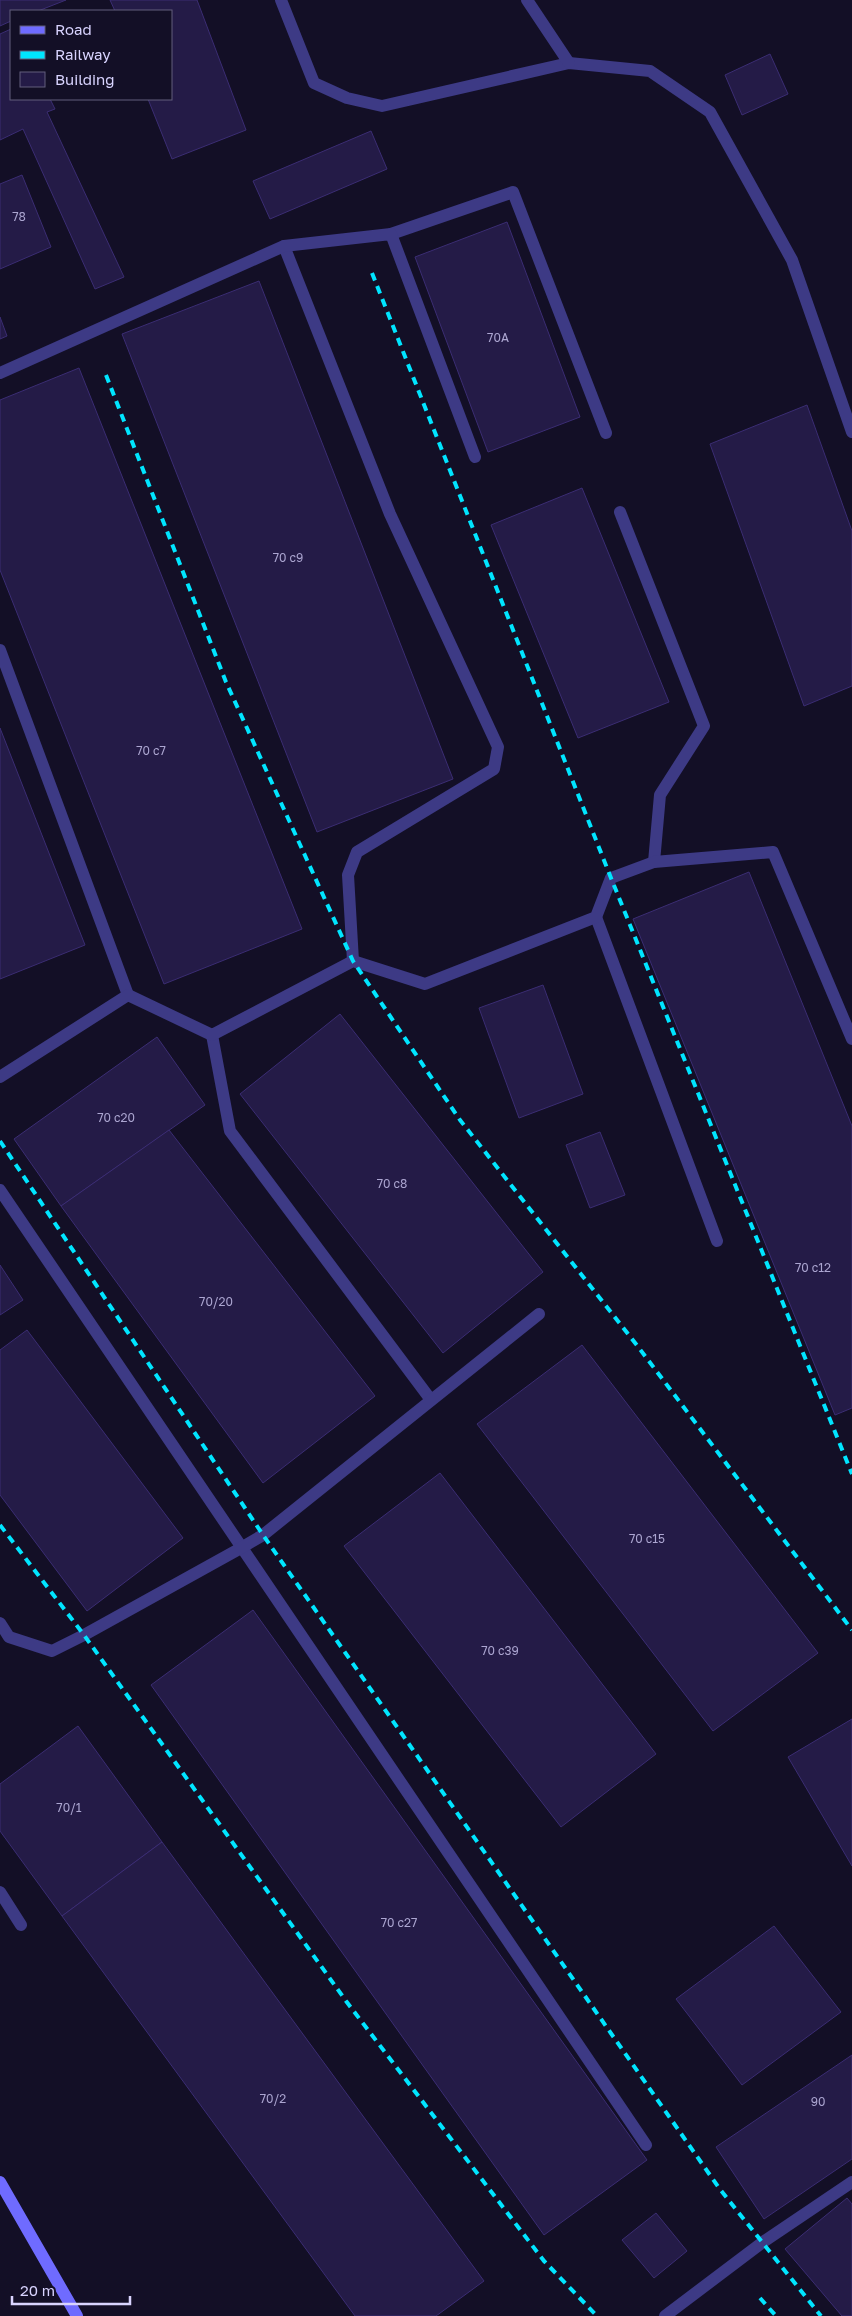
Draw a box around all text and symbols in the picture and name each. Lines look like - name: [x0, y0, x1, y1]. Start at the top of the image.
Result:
- legend: [10, 10, 172, 100]
- text: Road: [55, 20, 92, 38]
- text: Railway: [55, 45, 111, 63]
- text: Building: [55, 70, 115, 88]
- house number: 78: [12, 209, 26, 224]
- house number: 70А: [487, 330, 509, 345]
- house number: 70 с9: [273, 550, 303, 565]
- house number: 70 с7: [136, 743, 166, 758]
- house number: 70 с20: [97, 1110, 135, 1125]
- house number: 70 с8: [377, 1176, 407, 1191]
- house number: 70 с12: [795, 1260, 831, 1275]
- house number: 70/20: [199, 1294, 233, 1309]
- house number: 70 с15: [629, 1531, 665, 1546]
- house number: 70 с39: [481, 1643, 519, 1658]
- house number: 70/1: [56, 1800, 82, 1815]
- house number: 70 с27: [381, 1915, 417, 1930]
- house number: 70/2: [260, 2091, 286, 2106]
- house number: 90: [811, 2094, 825, 2109]
- scale bar: [12, 2274, 130, 2306]
- text: 20 m: [20, 2281, 55, 2299]

